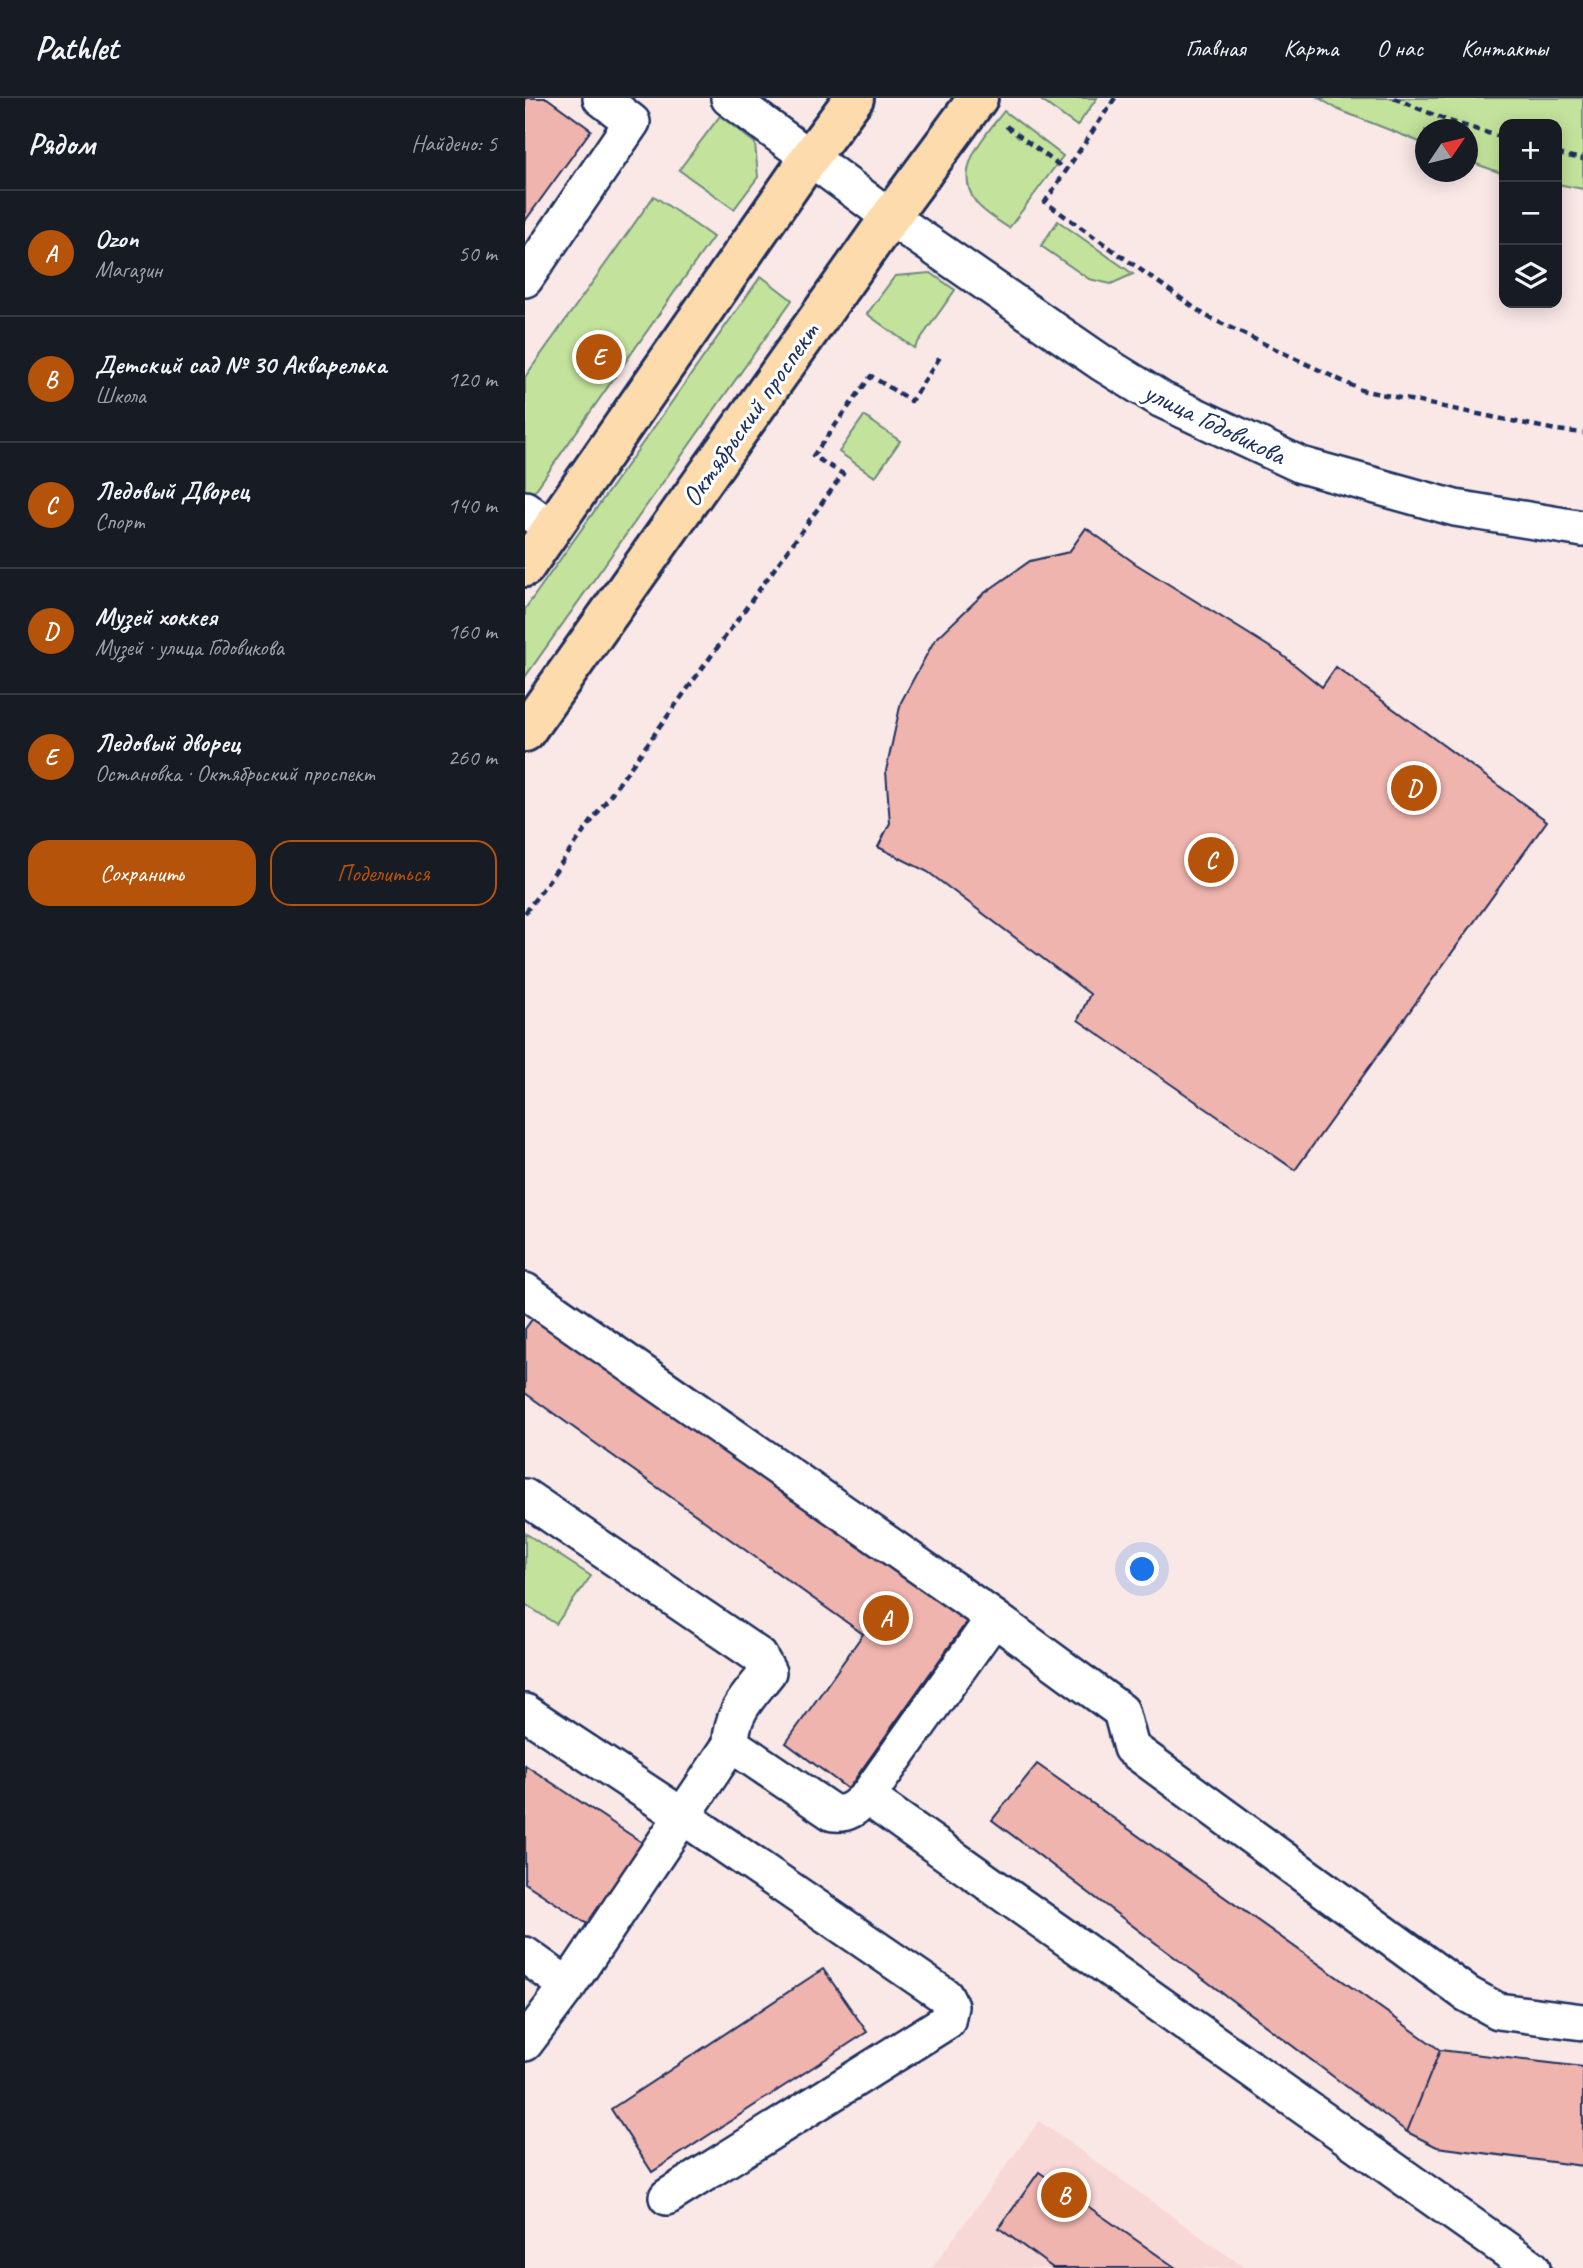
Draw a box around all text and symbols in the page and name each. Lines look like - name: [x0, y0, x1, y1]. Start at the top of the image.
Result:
- text: Pathlet: [35, 27, 118, 69]
- text: Главная: [1185, 33, 1246, 63]
- text: Карта: [1284, 33, 1338, 63]
- text: О нас: [1376, 33, 1423, 63]
- text: Контакты: [1461, 33, 1548, 63]
- north arrow: [1415, 119, 1478, 182]
- map controls: [1499, 119, 1562, 308]
- button: +: [1499, 119, 1562, 182]
- text: Рядом: [28, 125, 95, 163]
- text: Найдено: 5: [411, 129, 497, 158]
- button: −: [1499, 182, 1562, 245]
- text: Ozon: [95, 222, 138, 255]
- text: A: [45, 239, 57, 268]
- text: 50 m: [458, 239, 497, 268]
- button: layers: [1499, 245, 1562, 308]
- text: Магазин: [95, 255, 162, 284]
- street label: Октябрьский проспект: [673, 314, 827, 513]
- pin: E: [576, 331, 622, 383]
- text: Детский сад № 30 Акварелька: [95, 348, 386, 381]
- text: B: [45, 365, 57, 394]
- text: 120 m: [448, 365, 497, 394]
- street label: улица Годовикова: [1137, 373, 1293, 473]
- text: Школа: [95, 381, 146, 410]
- text: Ледовый Дворец: [95, 474, 250, 507]
- text: C: [46, 491, 56, 520]
- text: 140 m: [448, 491, 497, 520]
- text: Спорт: [95, 507, 145, 536]
- text: Музей хоккея: [95, 600, 217, 633]
- text: D: [44, 617, 58, 646]
- text: 160 m: [448, 617, 497, 646]
- text: Музей · улица Годовикова: [95, 633, 284, 662]
- text: Ледовый дворец: [95, 726, 241, 759]
- text: E: [45, 743, 57, 772]
- text: 260 m: [448, 743, 497, 772]
- text: Остановка · Октябрьский проспект: [95, 759, 375, 788]
- pin: D: [1391, 762, 1437, 814]
- pin: C: [1188, 834, 1234, 886]
- button: Сохранить: [28, 840, 256, 906]
- button: Поделиться: [270, 840, 497, 906]
- your location: [1125, 1552, 1159, 1586]
- pin: A: [863, 1592, 909, 1644]
- pin: B: [1041, 2169, 1087, 2221]

